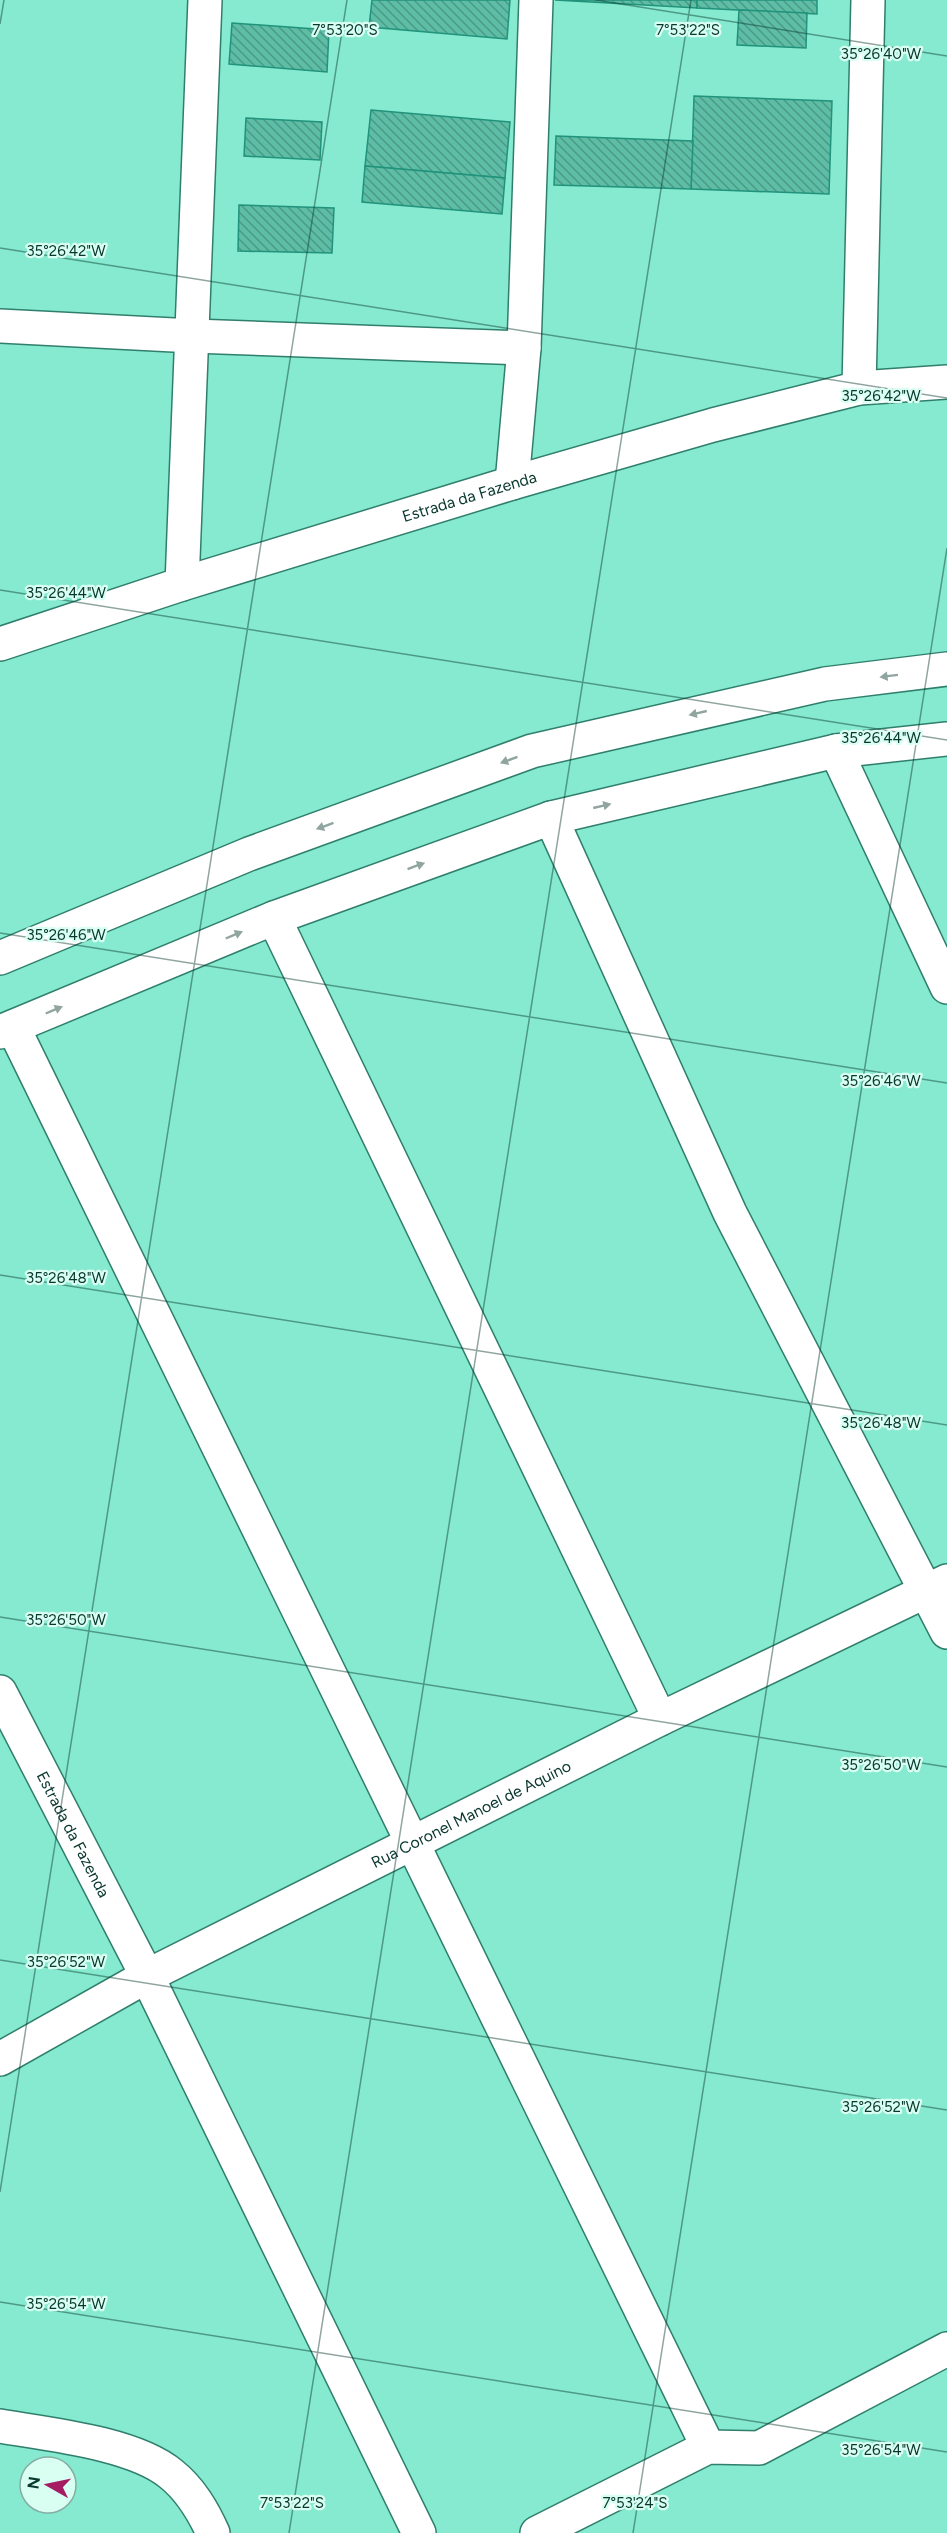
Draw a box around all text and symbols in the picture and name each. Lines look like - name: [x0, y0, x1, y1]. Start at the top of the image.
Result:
- text: 7°53'20"S: [312, 21, 378, 39]
- text: 7°53'22"S: [656, 21, 720, 39]
- text: 35°26'40"W: [841, 45, 922, 63]
- text: 35°26'42"W: [26, 242, 106, 260]
- text: 35°26'42"W: [841, 387, 921, 405]
- street label: Estrada da Fazenda: [400, 467, 539, 526]
- text: 35°26'44"W: [26, 584, 107, 602]
- one-way arrow: [879, 671, 898, 680]
- one-way arrow: [688, 709, 707, 718]
- text: 35°26'44"W: [841, 729, 922, 747]
- one-way arrow: [499, 755, 517, 765]
- one-way arrow: [592, 801, 611, 810]
- one-way arrow: [316, 822, 334, 831]
- one-way arrow: [408, 861, 426, 871]
- text: 35°26'46"W: [26, 926, 106, 944]
- one-way arrow: [225, 930, 243, 939]
- one-way arrow: [45, 1005, 63, 1014]
- text: 35°26'46"W: [841, 1072, 921, 1090]
- text: 35°26'48"W: [26, 1269, 107, 1287]
- text: 35°26'48"W: [841, 1414, 922, 1432]
- text: 35°26'50"W: [26, 1611, 106, 1629]
- street label: Rua Coronel Manoel de Aquino: [368, 1756, 574, 1872]
- text: 35°26'50"W: [841, 1756, 921, 1774]
- street label: Estrada da Fazenda: [33, 1768, 114, 1901]
- text: 35°26'52"W: [27, 1953, 106, 1971]
- text: 35°26'52"W: [842, 2098, 921, 2116]
- text: 35°26'54"W: [26, 2295, 106, 2313]
- text: 35°26'54"W: [841, 2441, 921, 2459]
- north arrow: [18, 2455, 78, 2515]
- text: N: [23, 2475, 44, 2490]
- text: 7°53'22"S: [260, 2494, 324, 2512]
- text: 7°53'24"S: [602, 2494, 668, 2512]

